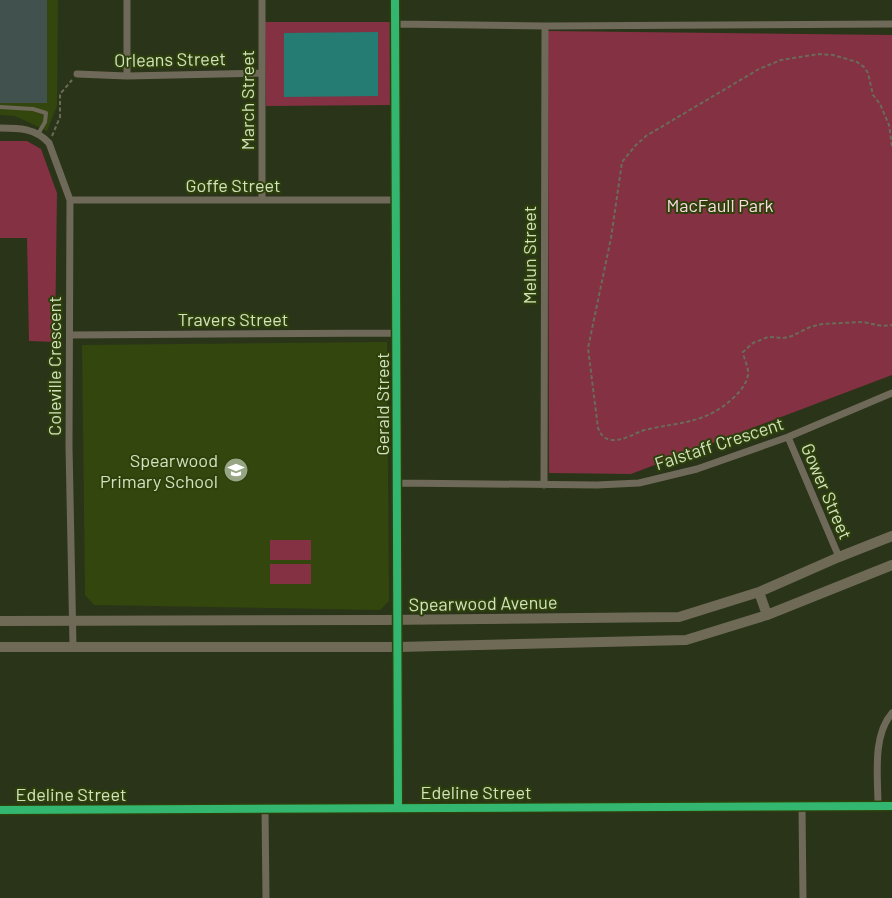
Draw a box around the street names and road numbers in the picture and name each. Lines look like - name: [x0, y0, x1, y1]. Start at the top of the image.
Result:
- street label: Orleans Street: [114, 47, 226, 71]
- street label: March Street: [236, 50, 258, 150]
- street label: Goffe Street: [185, 174, 281, 196]
- street label: Melun Street: [518, 206, 540, 304]
- street label: Coleville Crescent: [43, 296, 65, 436]
- street label: Travers Street: [178, 308, 288, 330]
- street label: Gerald Street: [371, 352, 393, 456]
- street label: Falstaff Crescent: [652, 412, 786, 474]
- street label: Gower Street: [797, 440, 857, 542]
- street label: Spearwood Avenue: [408, 591, 558, 615]
- street label: Edeline Street: [421, 781, 531, 803]
- street label: Edeline Street: [16, 783, 126, 805]

